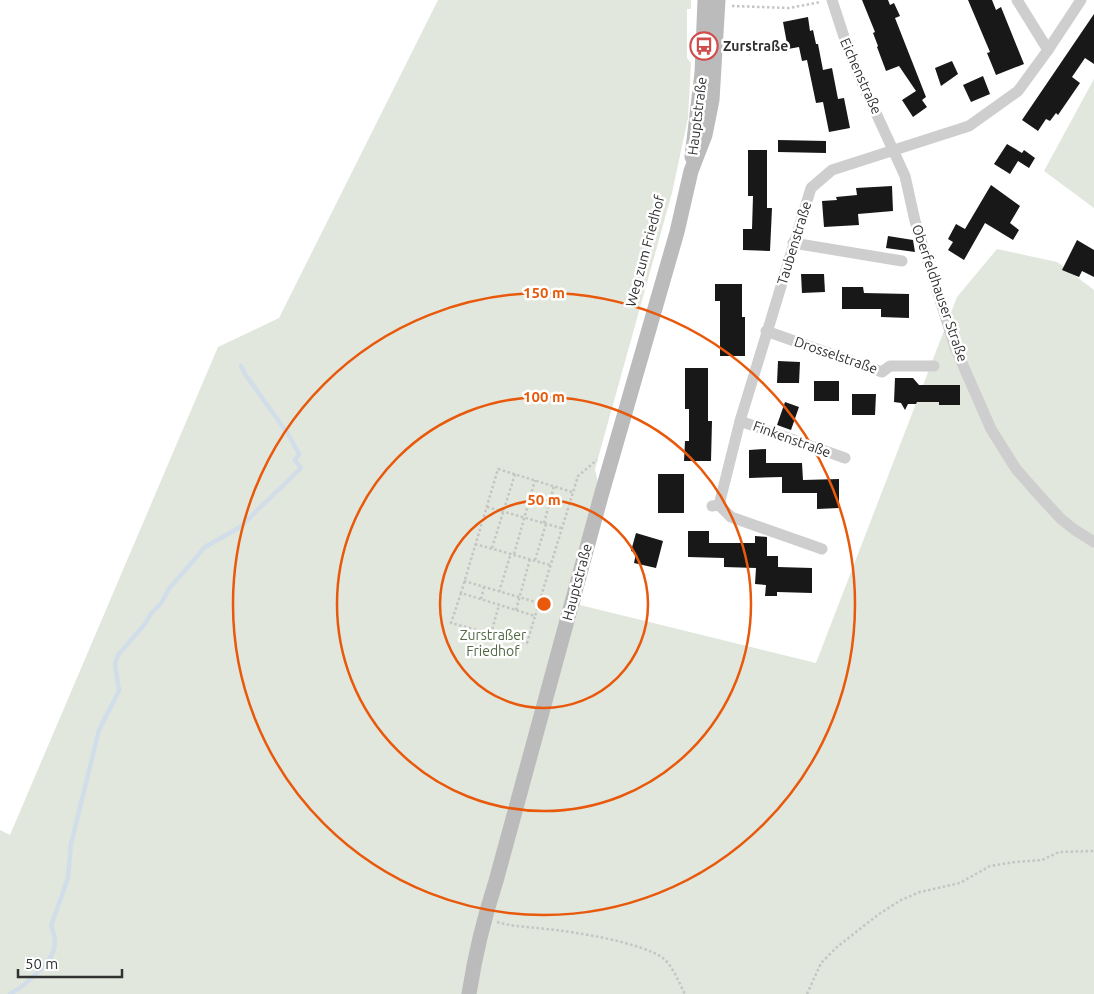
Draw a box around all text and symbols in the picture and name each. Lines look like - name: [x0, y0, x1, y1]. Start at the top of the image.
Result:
- bus stop icon: Zurstraße: [689, 31, 719, 61]
- street label: Eichenstraße: [837, 35, 885, 117]
- place label: Zurstraße: [723, 38, 788, 54]
- street label: Hauptstraße: [684, 76, 710, 156]
- street label: Weg zum Friedhof: [622, 193, 668, 308]
- street label: Taubenstraße: [774, 199, 814, 287]
- street label: Oberfeldhauser Straße: [909, 222, 971, 364]
- text: 150 m: [523, 284, 565, 301]
- street label: Drosselstraße: [792, 333, 880, 377]
- text: 100 m: [523, 388, 565, 405]
- street label: Finkenstraße: [751, 418, 833, 460]
- text: 50 m: [527, 491, 561, 508]
- street label: Hauptstraße: [559, 542, 595, 622]
- centre of rings: [535, 595, 553, 613]
- park label: Zurstraßer Friedhof: [460, 627, 527, 659]
- scale bar: [18, 946, 121, 978]
- text: 50 m: [25, 955, 58, 972]

